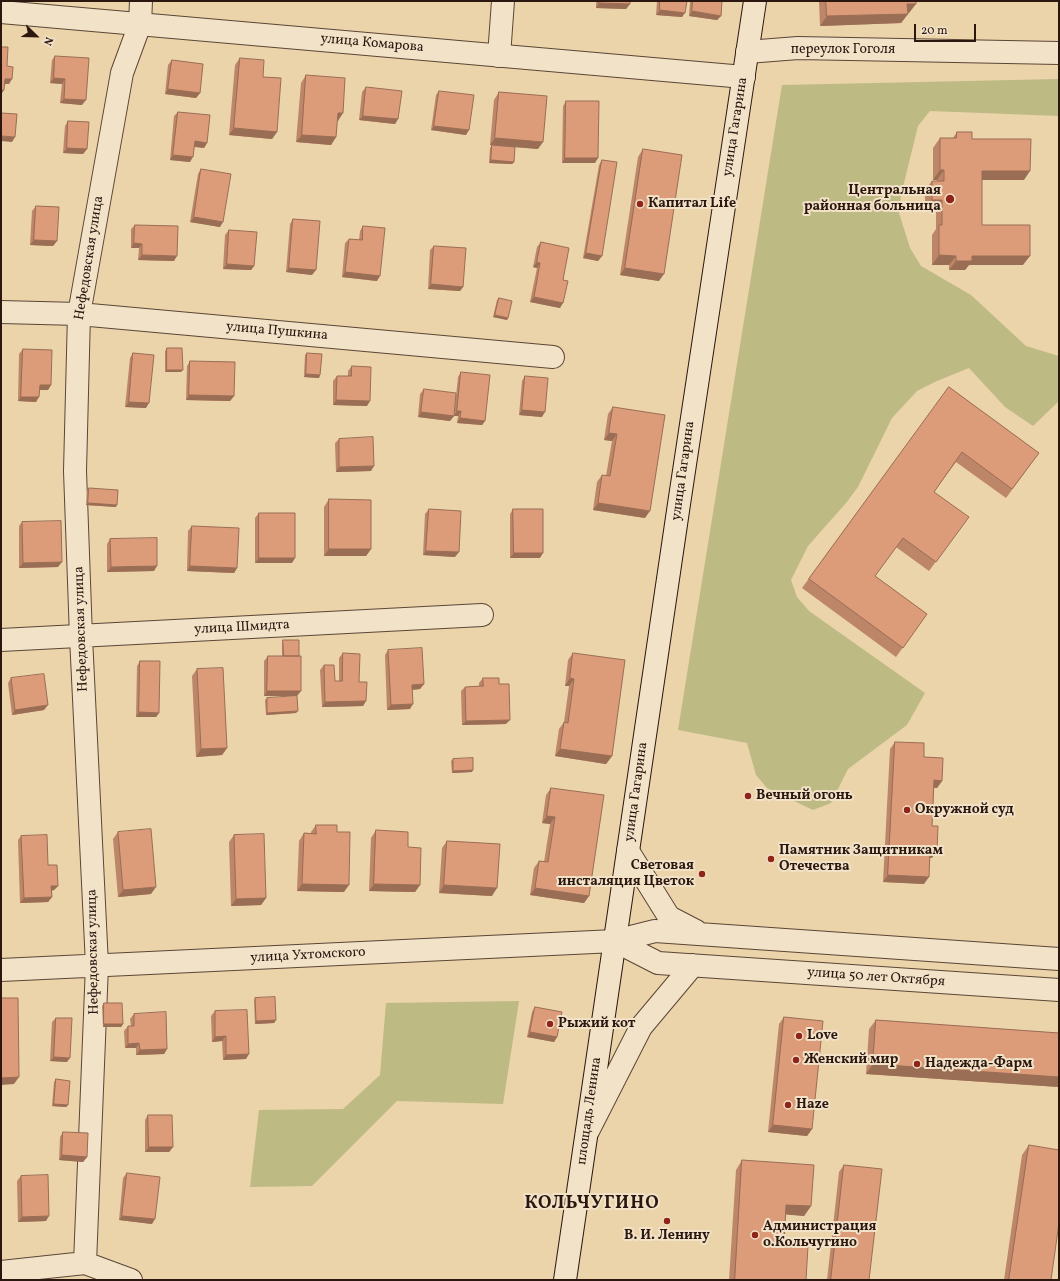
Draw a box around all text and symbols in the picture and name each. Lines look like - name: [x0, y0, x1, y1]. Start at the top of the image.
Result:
- north arrow: [16, 16, 56, 56]
- scale bar: [916, 16, 978, 42]
- text: 20 m: [921, 23, 948, 39]
- street label: улица Комарова: [320, 31, 424, 57]
- text: N: [39, 34, 56, 47]
- street label: переулок Гоголя: [791, 42, 895, 58]
- street label: улица Гагарина: [720, 76, 752, 178]
- place label: Центральная районная больница: [804, 183, 941, 216]
- marker: Центральная районная больница: [944, 193, 956, 205]
- street label: Нефедовская улица: [72, 195, 108, 321]
- place label: Капитал Life: [648, 196, 736, 212]
- marker: Капитал Life: [635, 199, 645, 209]
- street label: улица Пушкина: [225, 319, 329, 345]
- street label: улица Гагарина: [669, 420, 699, 522]
- street label: Нефедовская улица: [71, 566, 93, 692]
- street label: улица Шмидта: [194, 617, 290, 639]
- street label: улица Гагарина: [622, 741, 652, 843]
- place label: Вечный огонь: [756, 788, 853, 804]
- marker: Вечный огонь: [743, 791, 753, 801]
- place label: Окружной суд: [915, 802, 1014, 818]
- marker: Окружной суд: [902, 805, 912, 815]
- place label: Памятник Защитникам Отечества: [779, 843, 943, 876]
- marker: Памятник Защитникам Отечества: [766, 854, 776, 864]
- place label: Световая инсталяция Цветок: [558, 858, 694, 890]
- marker: Световая инсталяция Цветок: [697, 869, 707, 879]
- street label: Нефедовская улица: [85, 889, 103, 1015]
- street label: улица Ухтомского: [250, 945, 366, 967]
- street label: улица 50 лет Октября: [807, 965, 945, 991]
- place label: Рыжий кот: [558, 1016, 635, 1032]
- marker: Рыжий кот: [545, 1019, 555, 1029]
- place label: Love: [807, 1028, 838, 1044]
- marker: Love: [794, 1031, 804, 1041]
- place label: Женский мир: [804, 1052, 898, 1068]
- marker: Женский мир: [791, 1055, 801, 1065]
- street label: площадь Ленина: [574, 1056, 606, 1166]
- place label: Надежда-Фарм: [925, 1056, 1032, 1072]
- marker: Надежда-Фарм: [912, 1059, 922, 1069]
- place label: Haze: [796, 1097, 829, 1113]
- marker: Haze: [783, 1100, 793, 1110]
- district label: КОЛЬЧУГИНО: [524, 1194, 660, 1216]
- marker: В. И. Ленину: [662, 1216, 672, 1226]
- place label: Администрация о.Кольчугино: [763, 1219, 876, 1252]
- place label: В. И. Ленину: [624, 1228, 710, 1244]
- marker: Администрация о.Кольчугино: [750, 1230, 760, 1240]

